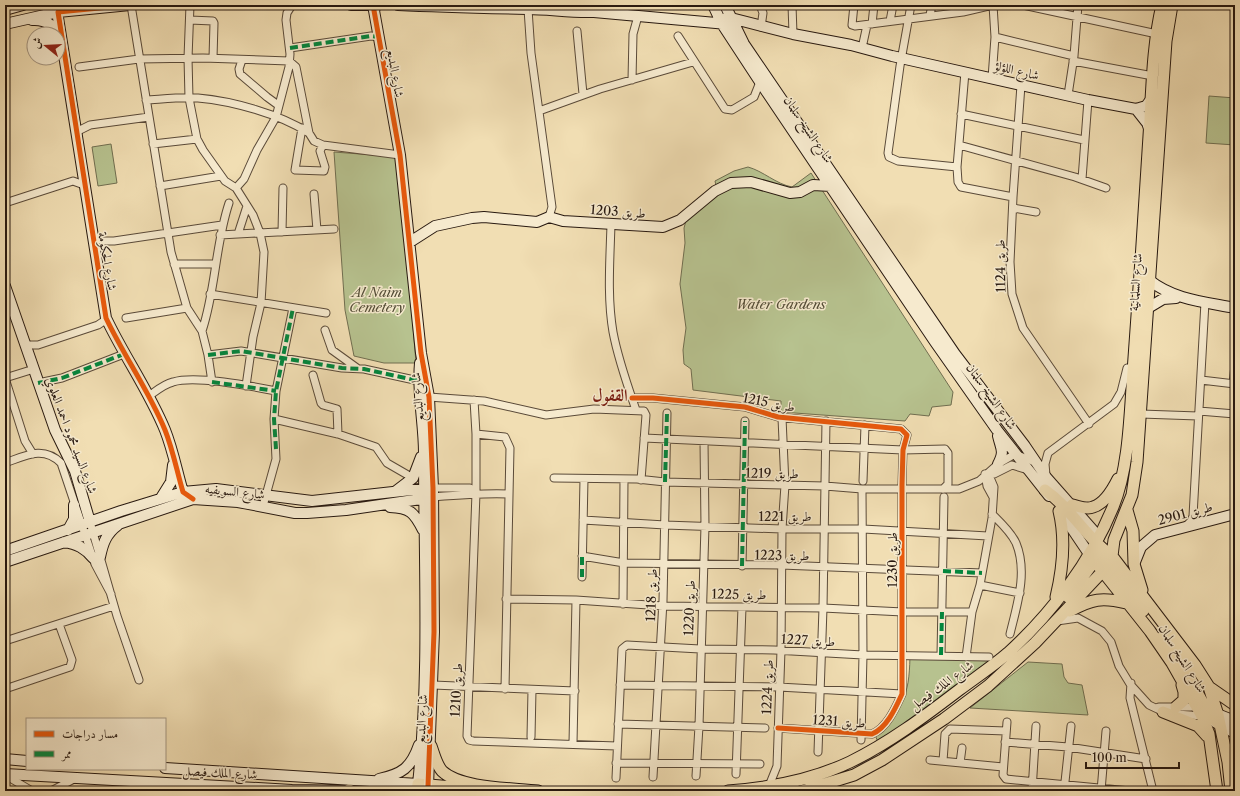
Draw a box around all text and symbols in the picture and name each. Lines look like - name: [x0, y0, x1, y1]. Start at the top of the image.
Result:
- north arrow: [26, 26, 66, 66]
- text: ش: [28, 35, 45, 50]
- street label: شارع البديع: [379, 47, 408, 100]
- street label: شارع اللؤلؤ: [990, 57, 1041, 87]
- street label: شارع الشيخ سلمان: [777, 92, 837, 168]
- street label: طريق 1203: [590, 201, 646, 222]
- street label: شارع الحكومة: [91, 230, 121, 292]
- street label: طريق 1124: [992, 239, 1009, 293]
- street label: شارع السلمانية: [1125, 252, 1149, 312]
- park label: Al Naim Cemetery: [349, 284, 405, 315]
- park label: Water Gardens: [736, 296, 826, 312]
- street label: شارع الشيخ سلمان: [960, 360, 1021, 435]
- street label: شارع البديع: [407, 371, 432, 422]
- street label: شارع السيد محمود احمد العلوي: [39, 374, 102, 497]
- district label: القفول: [592, 385, 628, 406]
- street label: طريق 1215: [741, 389, 796, 416]
- street label: طريق 1219: [745, 465, 799, 482]
- street label: شارع السويفيه: [204, 480, 266, 506]
- street label: طريق 2901: [1156, 498, 1214, 529]
- street label: طريق 1221: [758, 508, 812, 525]
- street label: طريق 1230: [884, 532, 901, 588]
- street label: طريق 1223: [754, 547, 810, 564]
- street label: طريق 1218: [642, 568, 661, 622]
- street label: طريق 1220: [680, 580, 699, 636]
- street label: طريق 1225: [711, 586, 767, 603]
- street label: شارع الشيخ سلمان: [1152, 621, 1210, 697]
- street label: طريق 1227: [781, 631, 835, 650]
- street label: شارع الملك فيصل: [906, 657, 978, 717]
- street label: طريق 1224: [758, 659, 777, 715]
- street label: طريق 1210: [447, 663, 466, 717]
- street label: شارع البديع: [412, 694, 435, 744]
- street label: طريق 1231: [812, 711, 866, 732]
- legend: [26, 718, 166, 770]
- text: مسار دراجات: [62, 726, 118, 741]
- scale bar: [1086, 744, 1179, 770]
- text: ممر: [60, 746, 72, 762]
- text: 100 m: [1092, 750, 1127, 765]
- street label: شارع الملك فيصل: [182, 762, 258, 786]

